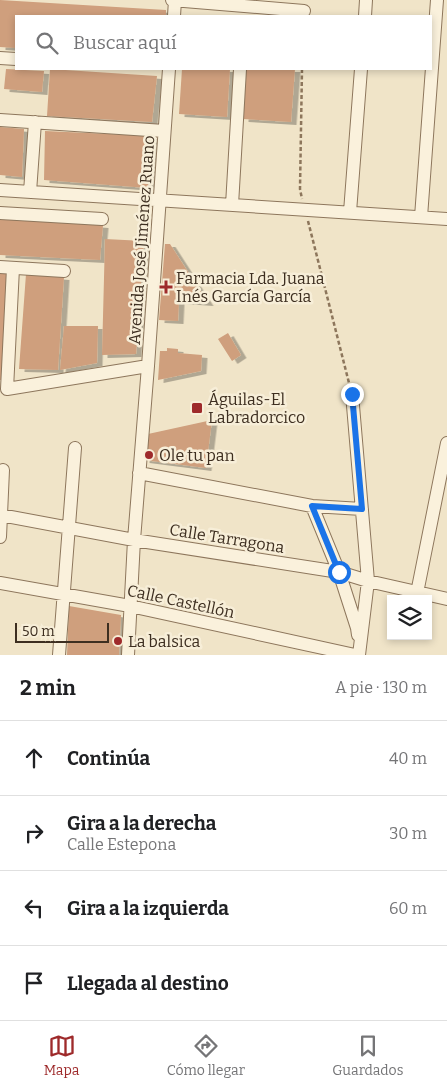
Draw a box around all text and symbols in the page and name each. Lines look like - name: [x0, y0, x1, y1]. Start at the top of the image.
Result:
- search box: [15, 15, 432, 70]
- icon: search: [33, 29, 61, 57]
- text: Buscar aquí: [73, 31, 177, 54]
- street label: Avenida José Jiménez Ruano: [125, 135, 158, 345]
- place label: Farmacia Lda. Juana Inés García García: [176, 269, 325, 306]
- marker: Farmacia Lda. Juana Inés García García: [160, 281, 172, 293]
- route end: [341, 383, 364, 406]
- place label: Águilas-El Labradorcico: [208, 389, 305, 427]
- marker: Águilas-El Labradorcico: [190, 401, 204, 415]
- place label: Ole tu pan: [159, 446, 235, 465]
- marker: Ole tu pan: [143, 449, 155, 461]
- street label: Calle Tarragona: [168, 520, 286, 557]
- route start: [328, 561, 351, 584]
- street label: Calle Castellón: [126, 581, 236, 622]
- map controls: [387, 595, 432, 640]
- button: layers: [387, 595, 432, 640]
- scale bar: [15, 620, 109, 643]
- text: 50 m: [22, 623, 55, 640]
- place label: La balsica: [128, 632, 201, 651]
- marker: La balsica: [112, 635, 124, 647]
- text: 2 min: [20, 675, 76, 701]
- text: A pie · 130 m: [335, 678, 427, 697]
- icon: ahead: [20, 744, 48, 772]
- text: Continúa: [67, 747, 150, 770]
- text: 40 m: [389, 749, 427, 768]
- text: Gira a la derecha: [67, 812, 216, 835]
- icon: right: [20, 819, 48, 847]
- text: 30 m: [389, 824, 427, 843]
- text: Calle Estepona: [67, 835, 176, 854]
- icon: left: [20, 894, 48, 922]
- text: Gira a la izquierda: [67, 897, 229, 920]
- text: 60 m: [389, 899, 427, 918]
- icon: arrive: [20, 969, 48, 997]
- text: Llegada al destino: [67, 972, 229, 995]
- tab: Mapa: [44, 1032, 80, 1079]
- tab: Cómo llegar: [167, 1032, 245, 1079]
- tab: Guardados: [332, 1032, 403, 1079]

